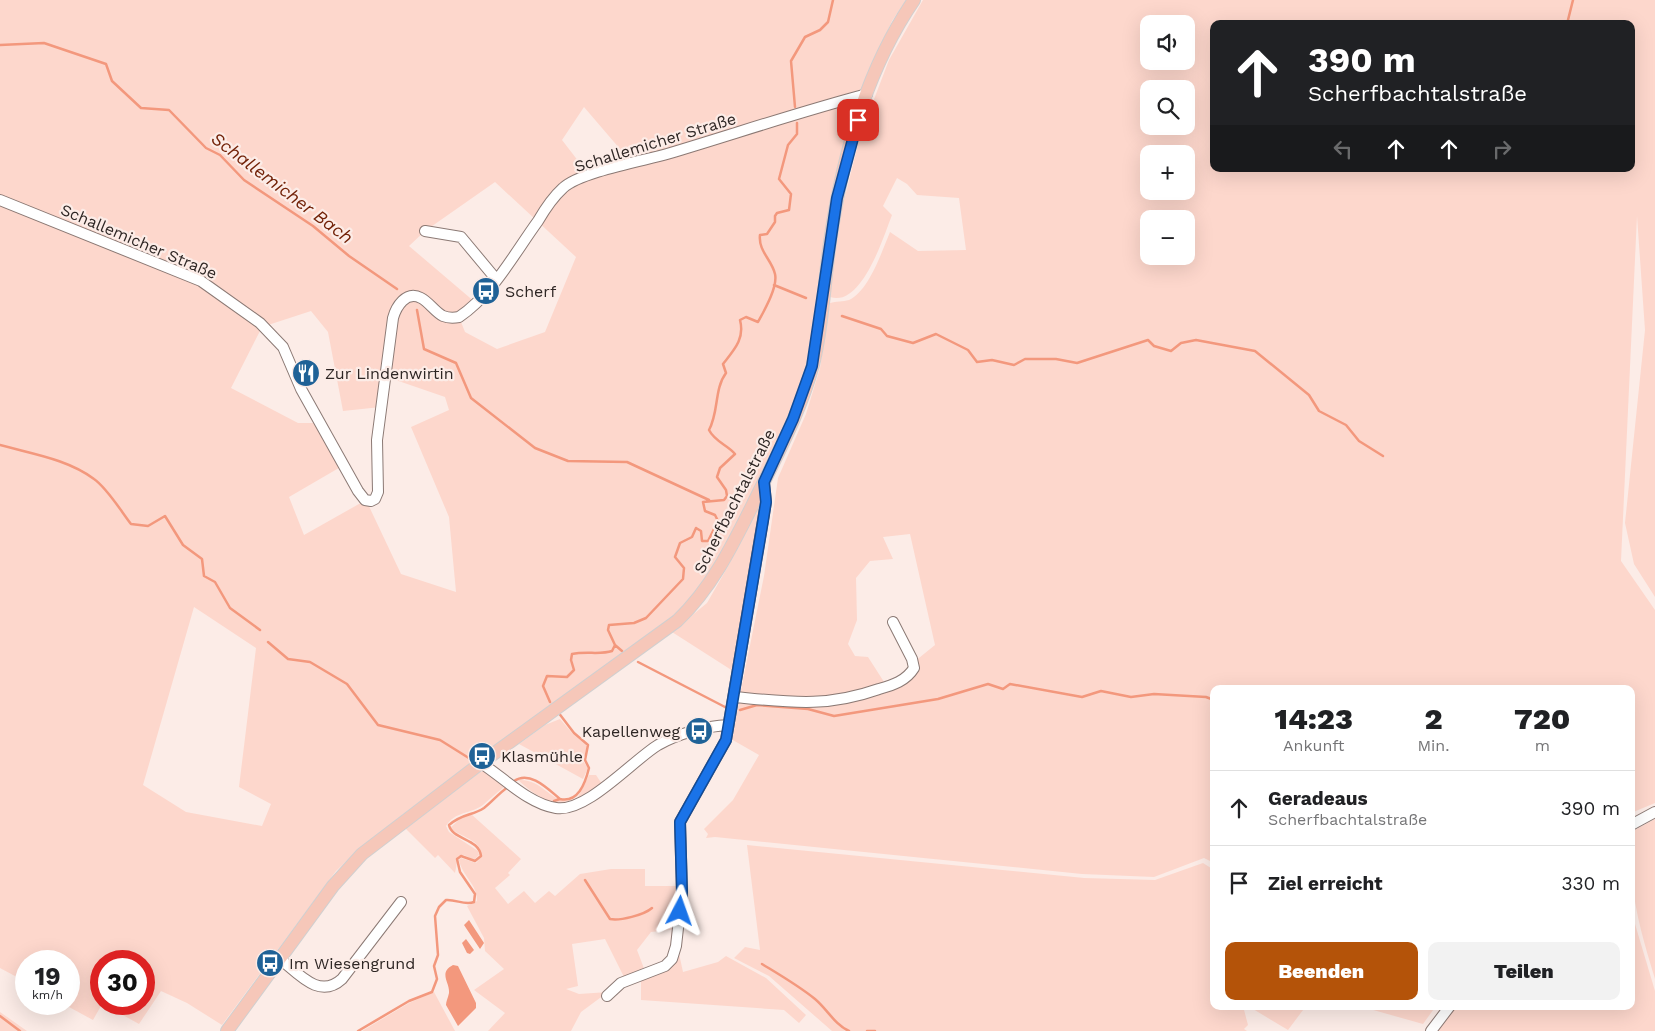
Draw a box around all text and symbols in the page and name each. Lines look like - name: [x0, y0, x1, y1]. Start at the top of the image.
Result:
- map controls: [1140, 15, 1195, 265]
- button: sound: [1140, 15, 1195, 70]
- text: 390 m: [1308, 39, 1416, 81]
- icon: ahead: [1225, 40, 1290, 105]
- button: search: [1140, 80, 1195, 135]
- text: Scherfbachtalstraße: [1308, 81, 1527, 106]
- pin: [837, 99, 879, 141]
- icon: arrive: [844, 106, 872, 134]
- street label: Schallemicher Straße: [572, 109, 738, 176]
- water label: Schallemicher Bach: [207, 127, 357, 248]
- icon: left: [1329, 135, 1357, 163]
- icon: ahead: [1382, 135, 1410, 163]
- icon: ahead: [1435, 135, 1463, 163]
- icon: right: [1488, 135, 1516, 163]
- button: +: [1140, 145, 1195, 200]
- street label: Schallemicher Straße: [58, 200, 220, 283]
- button: −: [1140, 210, 1195, 265]
- bus stop icon: Scherf: [471, 276, 501, 306]
- place label: Scherf: [505, 282, 557, 301]
- restaurant icon: Zur Lindenwirtin: [291, 358, 321, 388]
- place label: Zur Lindenwirtin: [325, 364, 454, 383]
- street label: Scherfbachtalstraße: [690, 426, 779, 576]
- text: 14:23: [1275, 701, 1353, 736]
- text: 2: [1424, 701, 1442, 736]
- text: 720: [1514, 701, 1570, 736]
- bus stop icon: Kapellenweg: [684, 716, 714, 746]
- place label: Kapellenweg: [582, 722, 680, 741]
- text: Ankunft: [1283, 736, 1344, 755]
- text: Min.: [1417, 736, 1450, 755]
- text: m: [1535, 736, 1550, 755]
- bus stop icon: Klasmühle: [467, 741, 497, 771]
- place label: Klasmühle: [501, 747, 583, 766]
- text: Geradeaus: [1268, 787, 1368, 810]
- icon: ahead: [1225, 794, 1253, 822]
- text: 390 m: [1561, 797, 1620, 820]
- text: Scherfbachtalstraße: [1268, 810, 1427, 829]
- icon: arrive: [1225, 869, 1253, 897]
- text: Ziel erreicht: [1268, 872, 1383, 895]
- text: 330 m: [1561, 872, 1620, 895]
- position arrow: [653, 884, 705, 936]
- button: Beenden: [1225, 942, 1418, 1000]
- button: Teilen: [1428, 942, 1620, 1000]
- bus stop icon: Im Wiesengrund: [255, 948, 285, 978]
- speed limit sign: 30: [90, 950, 155, 1015]
- place label: Im Wiesengrund: [289, 954, 415, 973]
- text: 19: [34, 962, 61, 991]
- text: km/h: [32, 988, 63, 1002]

